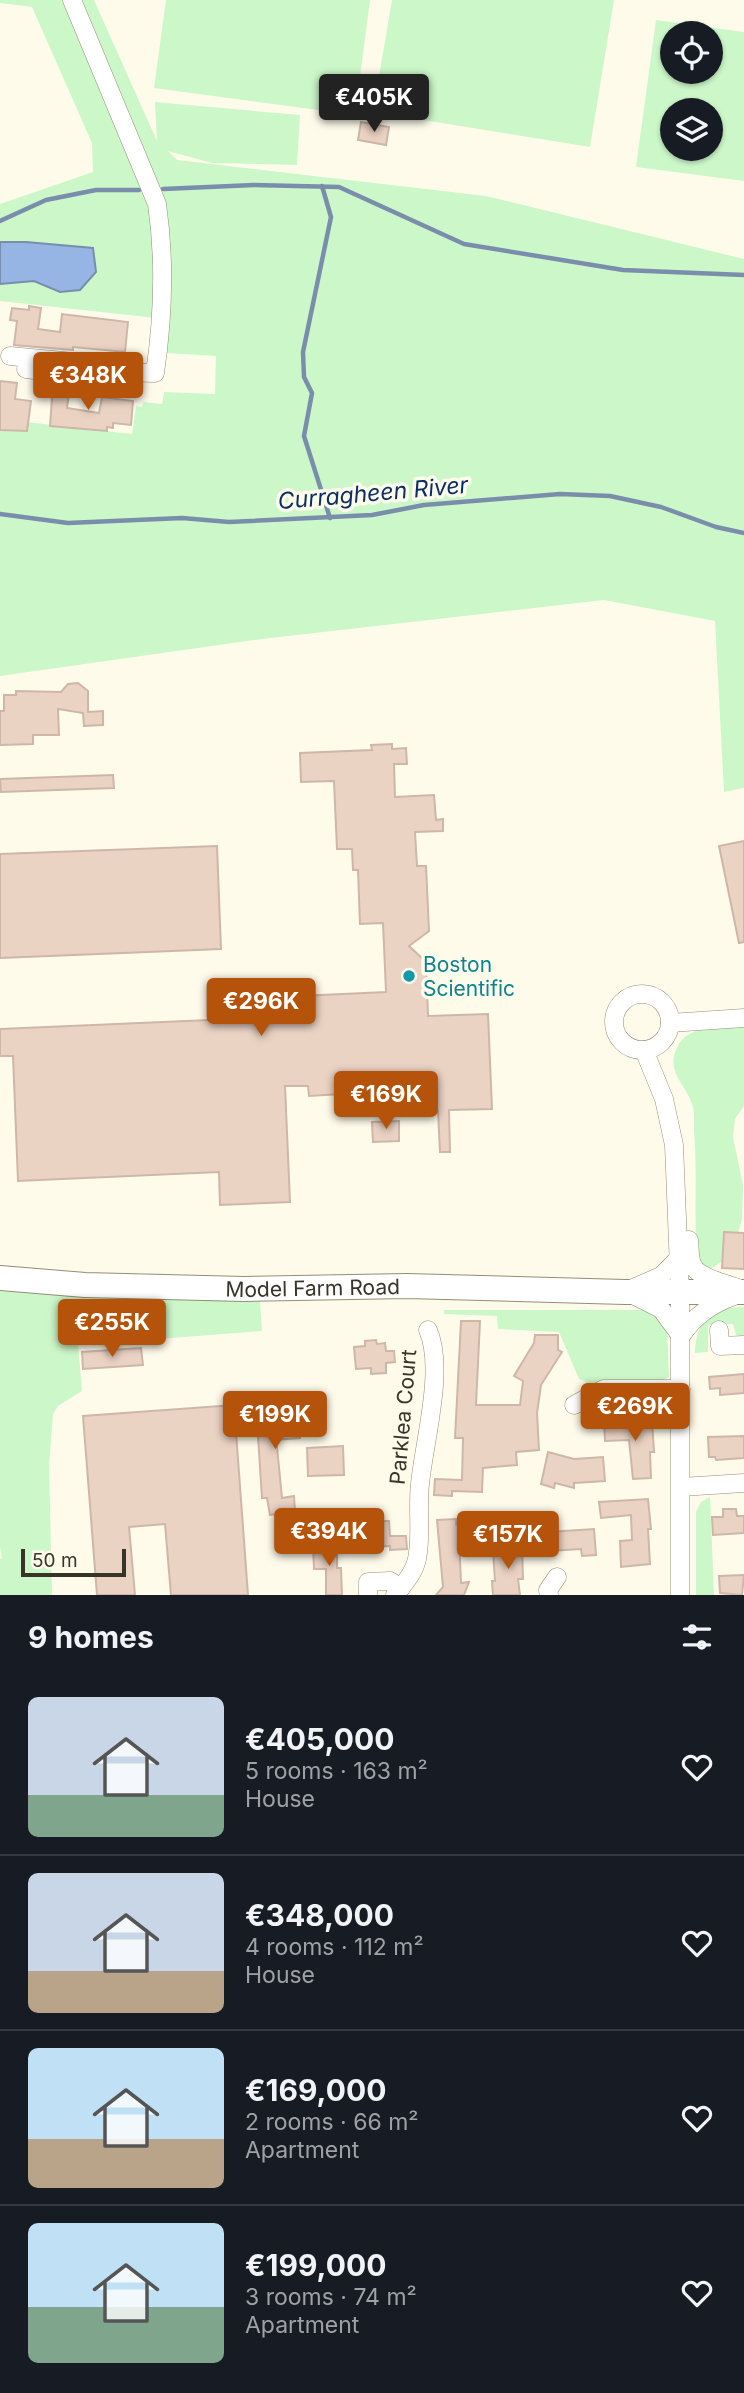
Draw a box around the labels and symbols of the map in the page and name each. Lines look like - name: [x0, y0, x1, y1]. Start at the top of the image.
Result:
- pin: €405K: [325, 74, 423, 134]
- pin: €348K: [39, 352, 137, 412]
- water label: Curragheen River: [277, 471, 471, 515]
- place label: Boston Scientific: [423, 952, 515, 1001]
- marker: Boston Scientific: [401, 968, 417, 984]
- pin: €296K: [212, 978, 310, 1038]
- pin: €169K: [337, 1072, 435, 1131]
- street label: Model Farm Road: [225, 1274, 400, 1302]
- pin: €255K: [63, 1300, 161, 1359]
- street label: Parklea Court: [385, 1348, 421, 1486]
- pin: €269K: [586, 1384, 684, 1443]
- pin: €199K: [226, 1392, 324, 1451]
- pin: €394K: [280, 1508, 378, 1568]
- pin: €157K: [459, 1512, 557, 1571]
- scale bar: [21, 1546, 126, 1578]

